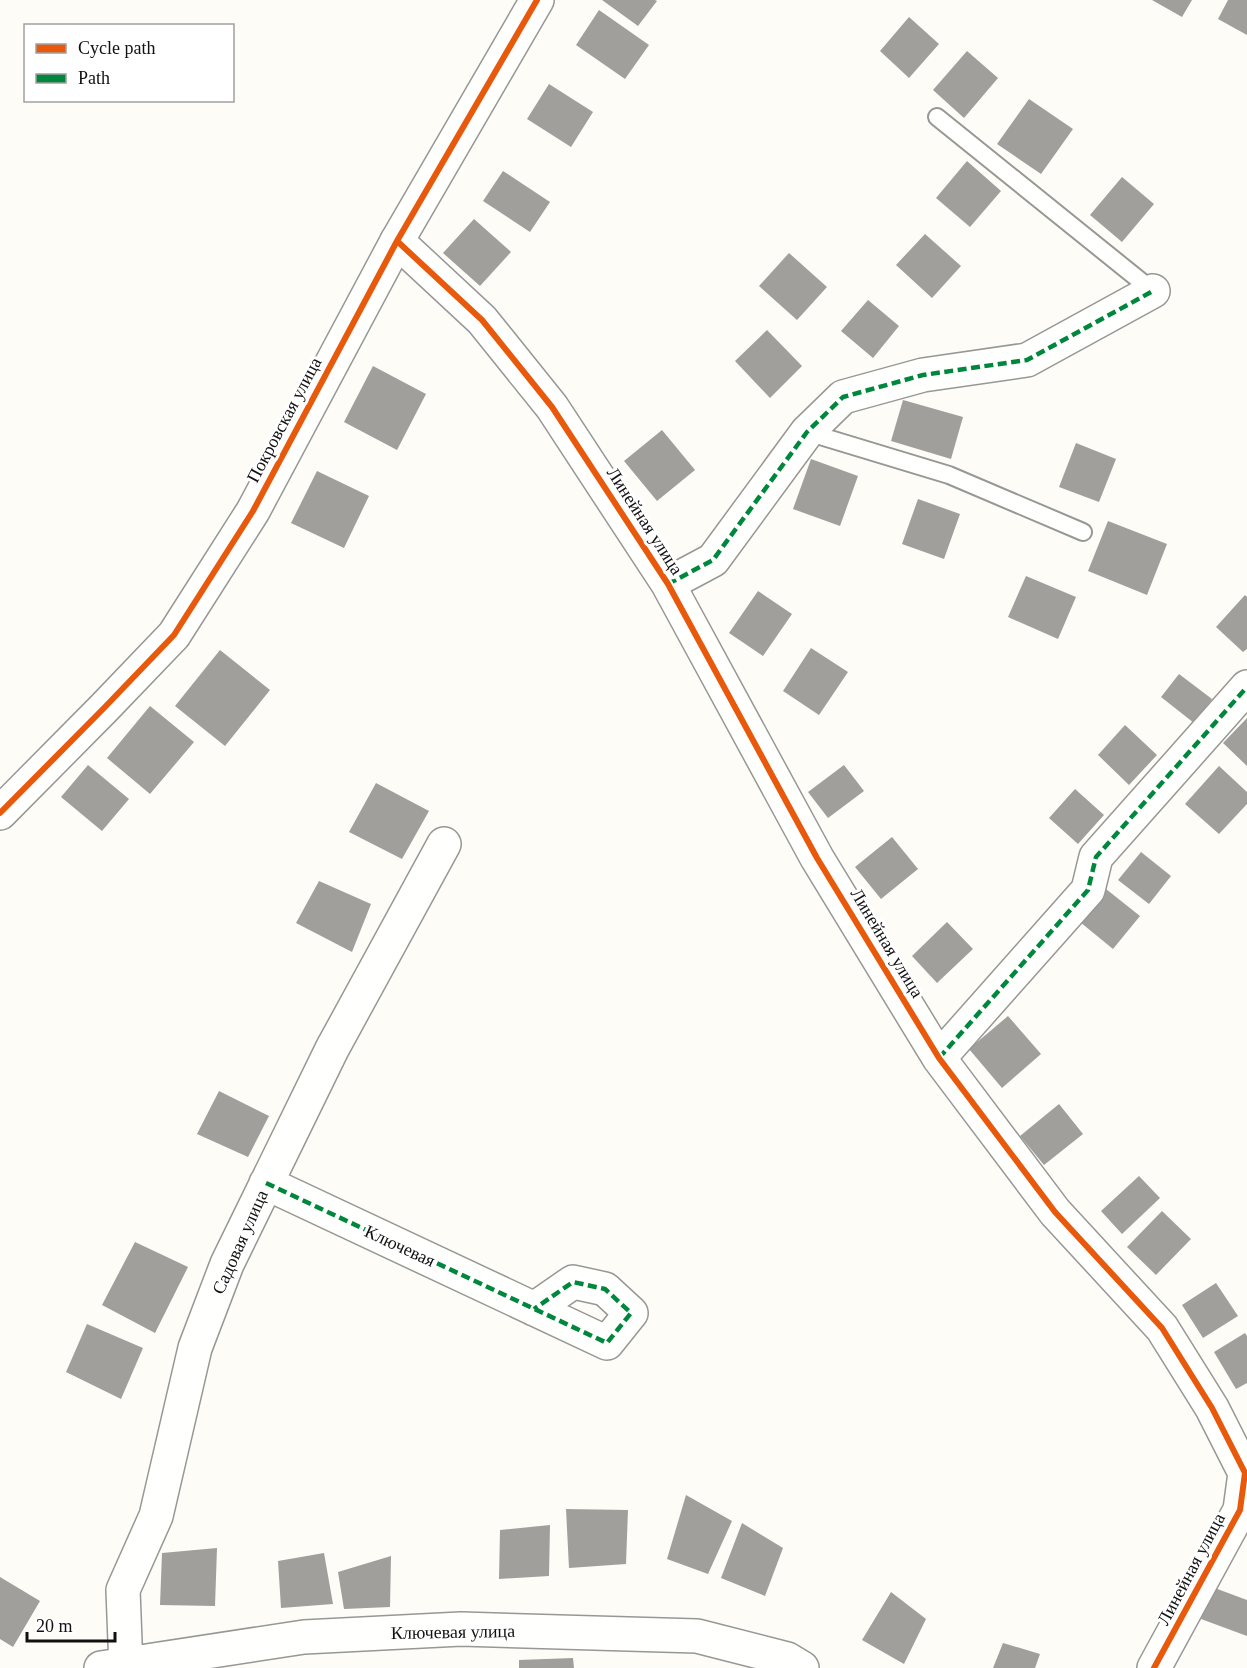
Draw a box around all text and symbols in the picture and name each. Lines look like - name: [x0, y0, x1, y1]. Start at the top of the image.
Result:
- legend: [24, 24, 234, 102]
- text: Cycle path: [78, 38, 155, 58]
- text: Path: [78, 68, 110, 88]
- street label: Покровская улица: [243, 354, 325, 486]
- street label: Линейная улица: [603, 464, 687, 578]
- street label: Линейная улица: [847, 885, 927, 1001]
- street label: Садовая улица: [208, 1187, 272, 1297]
- street label: Ключевая: [362, 1221, 438, 1271]
- street label: Линейная улица: [1153, 1510, 1229, 1628]
- scale bar: [27, 1605, 116, 1643]
- text: 20 m: [36, 1616, 73, 1636]
- street label: Ключевая улица: [391, 1621, 515, 1643]

